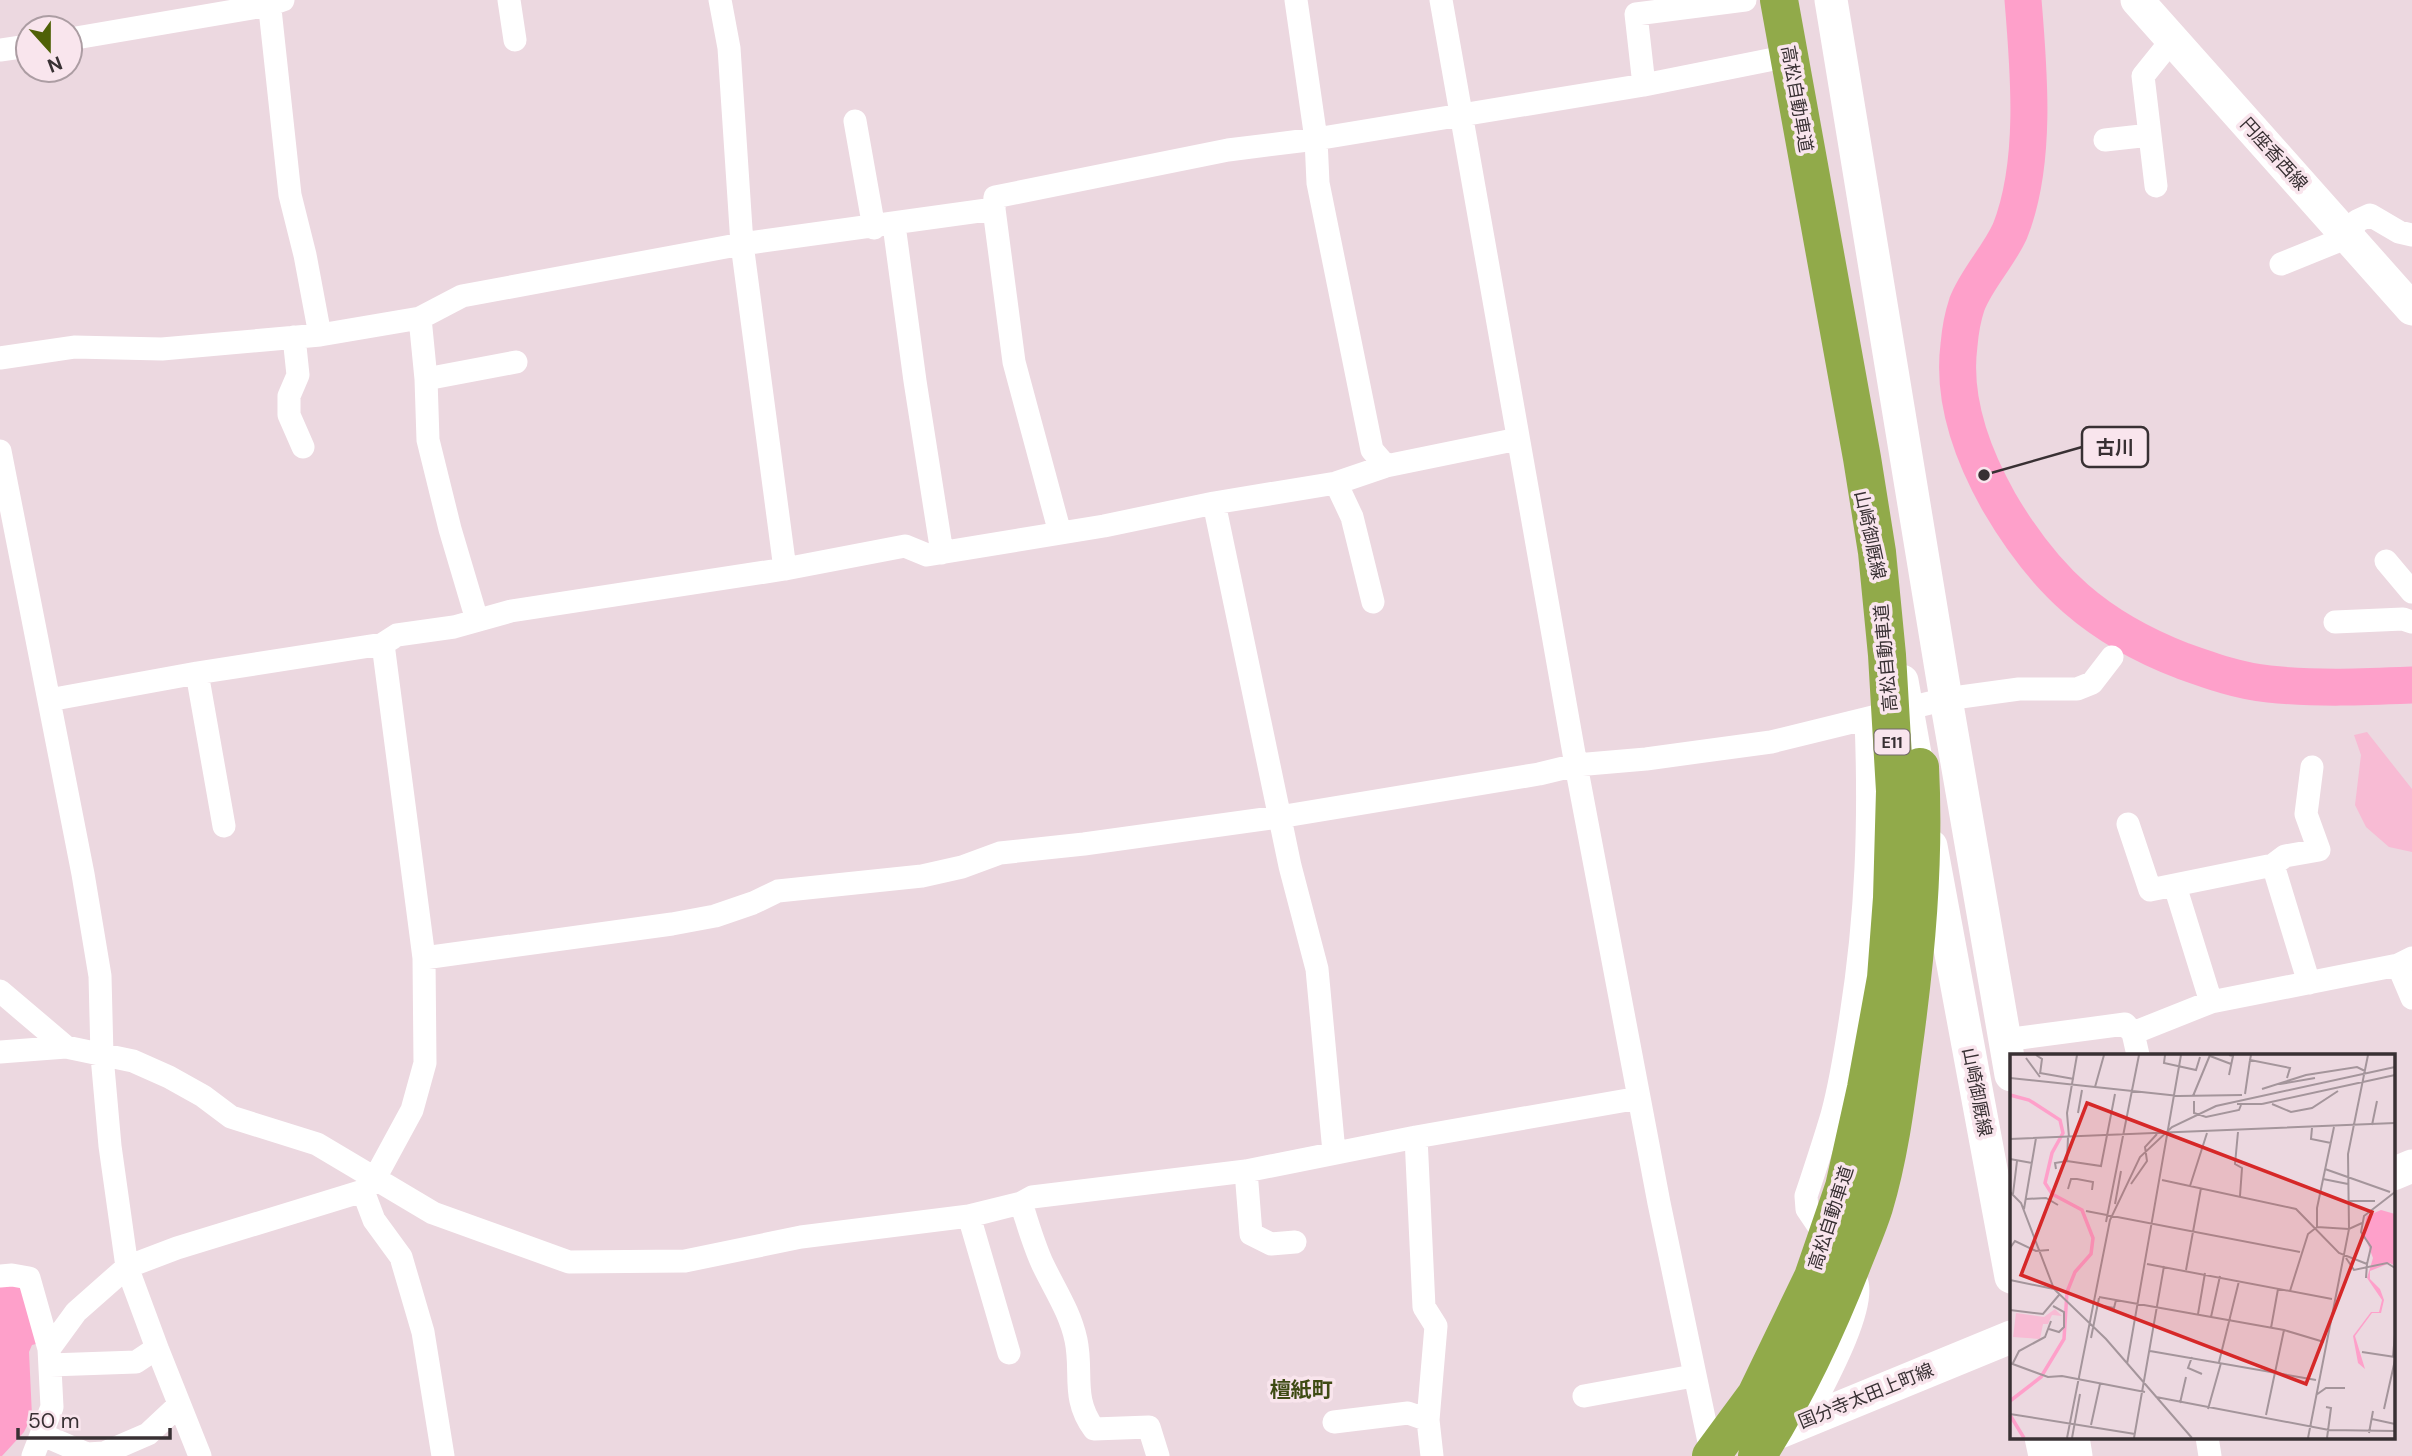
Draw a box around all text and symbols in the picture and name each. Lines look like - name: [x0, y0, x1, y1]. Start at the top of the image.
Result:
- north arrow: [14, 14, 84, 84]
- street label: 高松自動車道: [1776, 44, 1818, 154]
- text: N: [44, 50, 66, 79]
- street label: 円座香西線: [2235, 113, 2313, 195]
- callout: 古川: [2082, 427, 2148, 467]
- text: 古川: [2096, 435, 2134, 460]
- street label: 山崎御厩線: [1849, 488, 1891, 582]
- street label: 高松自動車道: [1869, 603, 1903, 713]
- road number: E11: [1874, 730, 1910, 754]
- street label: 山崎御厩線: [1957, 1046, 1997, 1138]
- inset map: [2010, 1054, 2394, 1438]
- street label: 高松自動車道: [1803, 1163, 1859, 1273]
- street label: 国分寺太田上町線: [1795, 1358, 1937, 1434]
- district label: 檀紙町: [1270, 1376, 1333, 1404]
- scale bar: [18, 1396, 170, 1440]
- text: 50 m: [28, 1407, 79, 1435]

